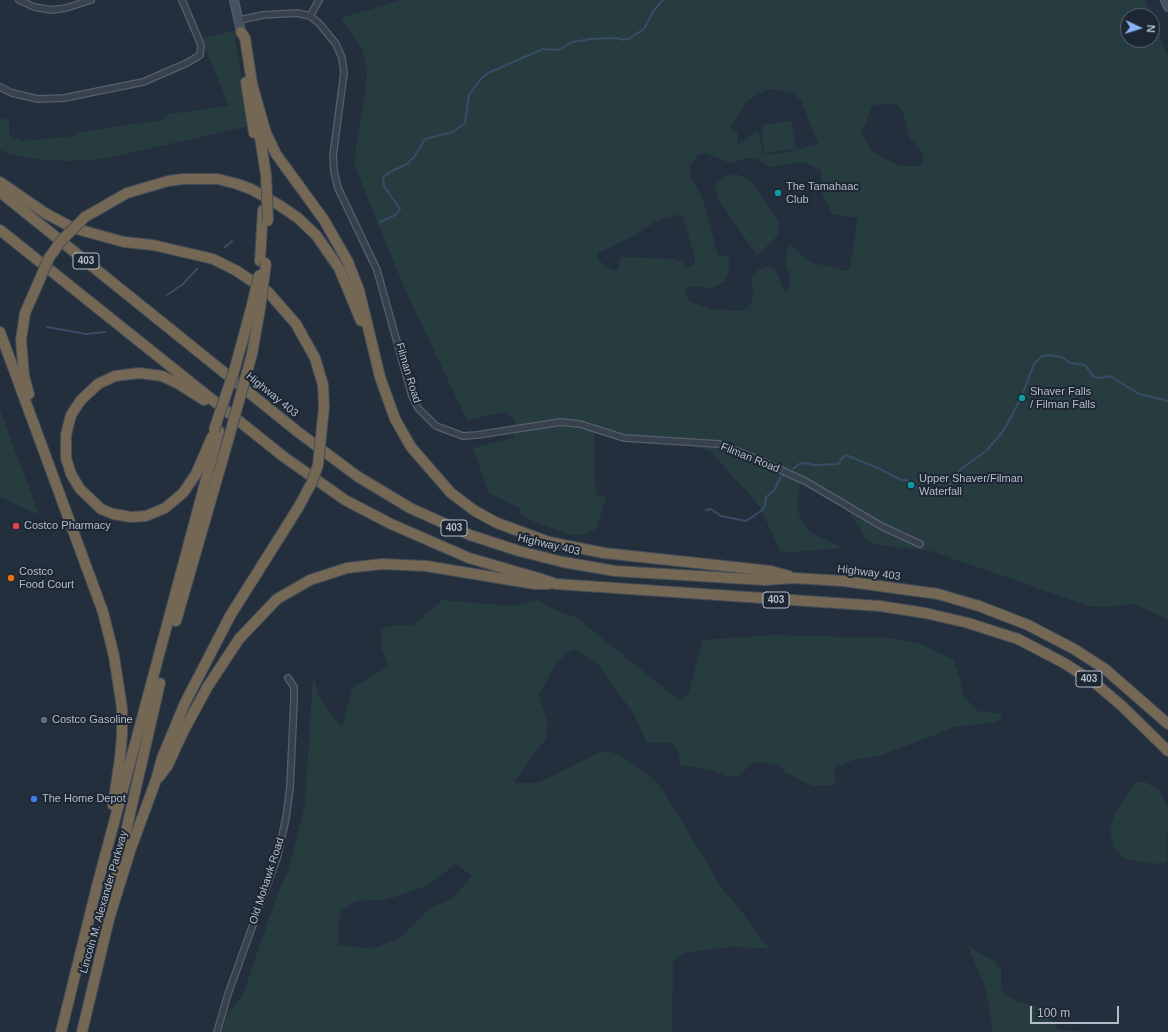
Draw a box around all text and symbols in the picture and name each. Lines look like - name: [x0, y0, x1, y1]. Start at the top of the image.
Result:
- north arrow: [1120, 8, 1160, 48]
- text: N: [1145, 24, 1157, 33]
- place label: The Tamahaac Club: [786, 180, 859, 206]
- marker: The Tamahaac Club: [773, 188, 783, 198]
- road number: 403: [73, 253, 99, 269]
- street label: Filman Road: [393, 341, 423, 405]
- street label: Highway 403: [243, 370, 301, 420]
- place label: Shaver Falls / Filman Falls: [1030, 385, 1095, 411]
- marker: Shaver Falls / Filman Falls: [1017, 393, 1027, 403]
- street label: Filman Road: [719, 440, 781, 476]
- place label: Upper Shaver/Filman Waterfall: [919, 472, 1023, 498]
- marker: Upper Shaver/Filman Waterfall: [906, 480, 916, 490]
- place label: Costco Pharmacy: [24, 519, 111, 533]
- road number: 403: [441, 520, 467, 536]
- marker: Costco Pharmacy: [11, 521, 21, 531]
- street label: Highway 403: [517, 531, 581, 559]
- street label: Highway 403: [837, 563, 901, 583]
- place label: Costco Food Court: [19, 565, 74, 591]
- marker: Costco Food Court: [6, 573, 16, 583]
- road number: 403: [763, 592, 789, 608]
- road number: 403: [1076, 671, 1102, 687]
- place label: Costco Gasoline: [52, 713, 133, 727]
- marker: Costco Gasoline: [39, 715, 49, 725]
- place label: The Home Depot: [42, 792, 126, 806]
- marker: The Home Depot: [29, 794, 39, 804]
- street label: Lincoln M. Alexander Parkway: [77, 829, 131, 975]
- street label: Old Mohawk Road: [247, 836, 287, 926]
- scale bar: [1032, 998, 1121, 1024]
- text: 100 m: [1037, 1006, 1070, 1020]

